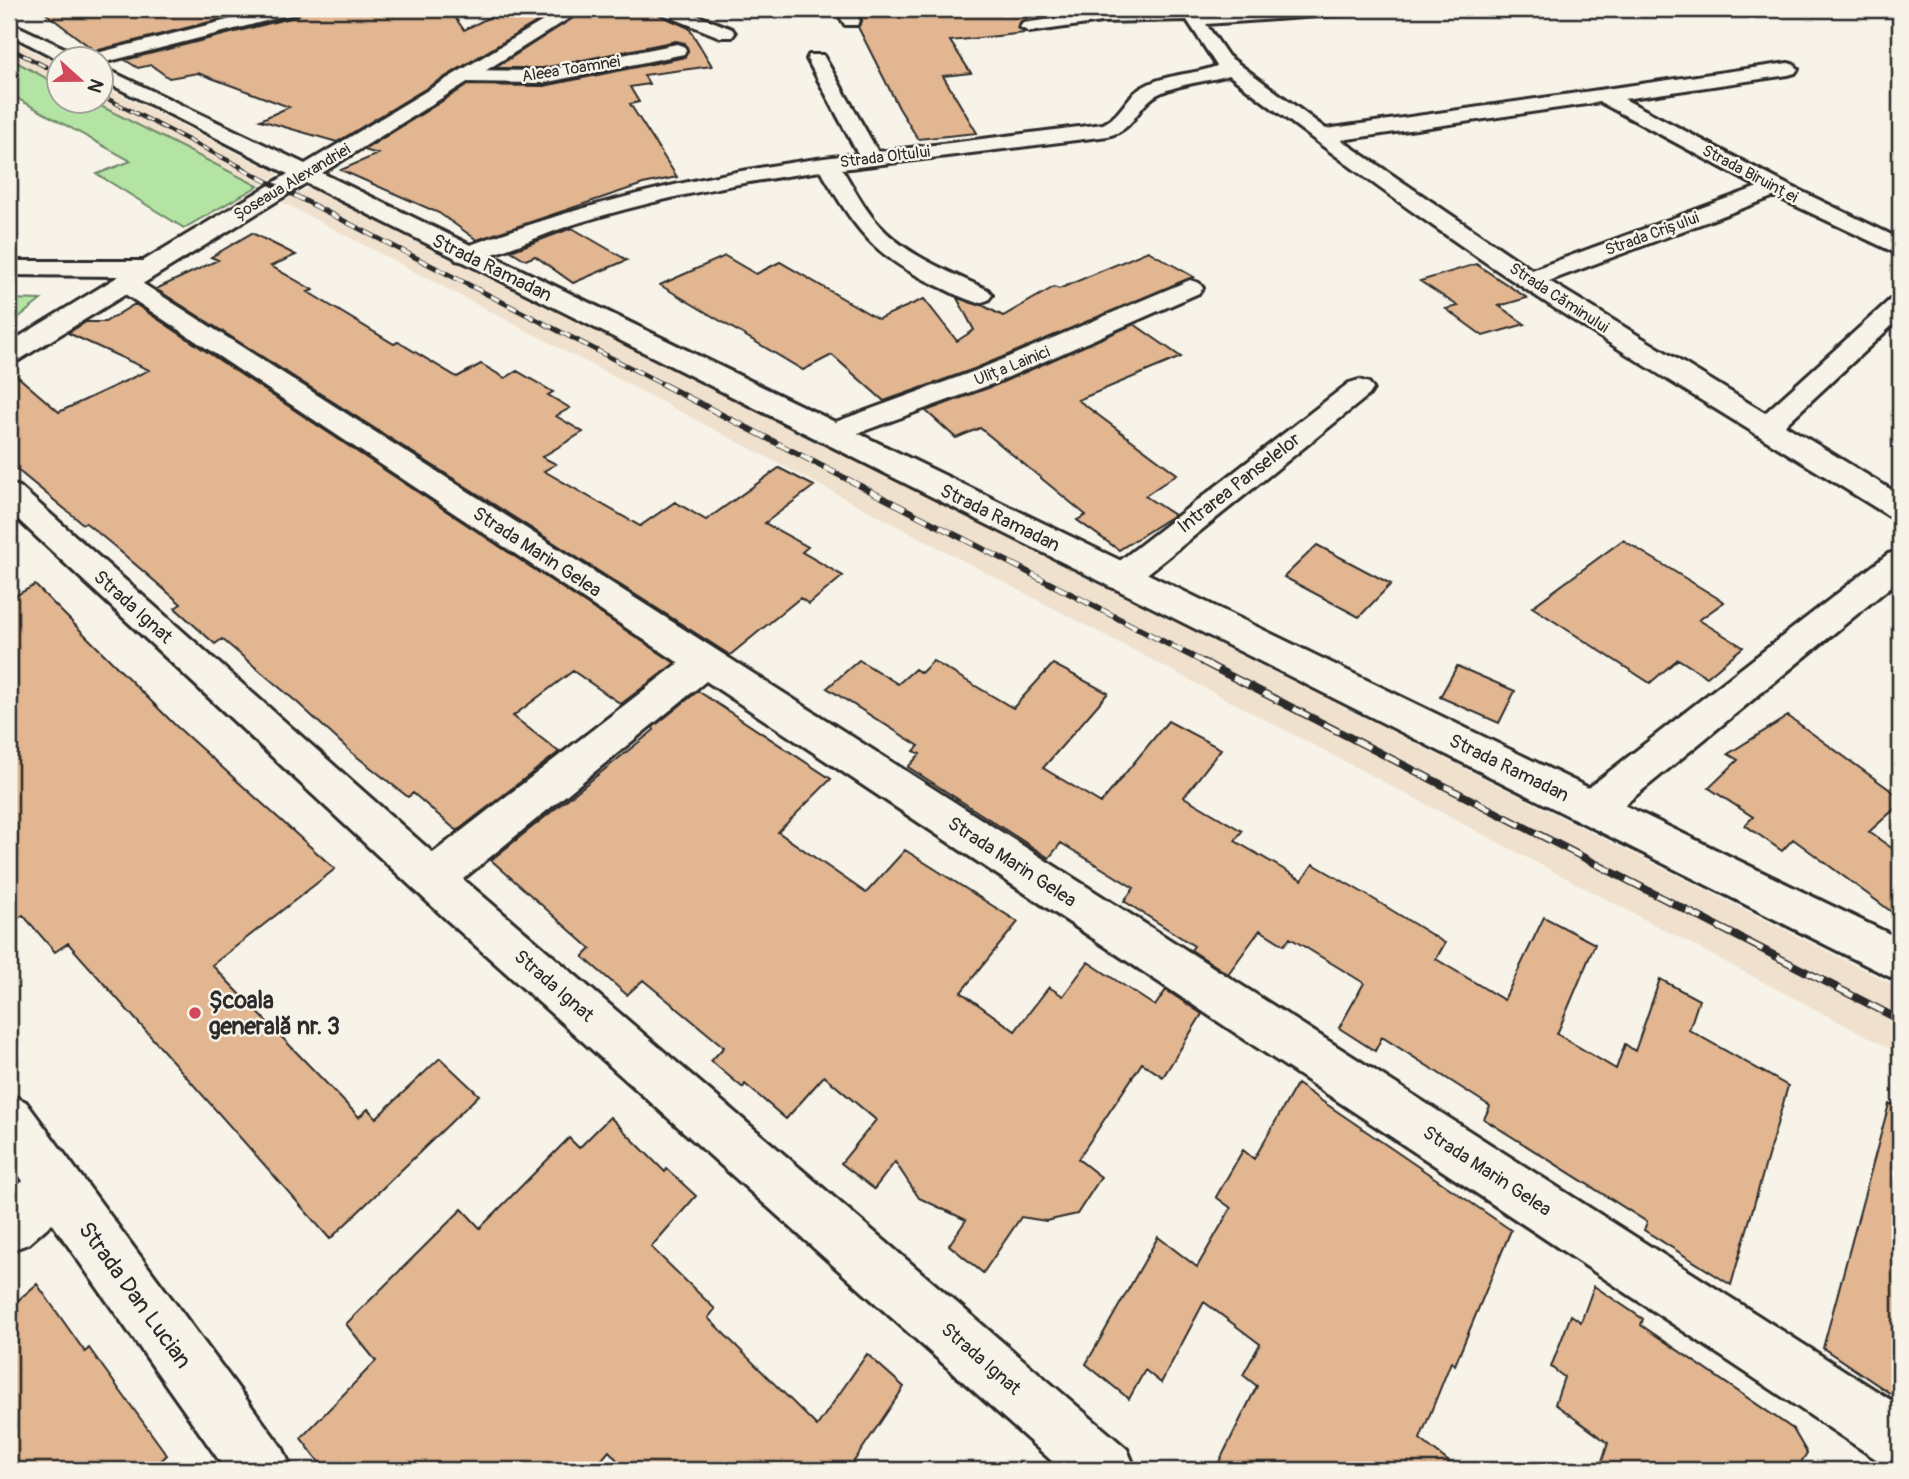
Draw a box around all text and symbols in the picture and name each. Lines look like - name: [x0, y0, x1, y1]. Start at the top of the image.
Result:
- north arrow: [46, 46, 116, 116]
- street label: Aleea Toamnei: [521, 51, 622, 87]
- text: N: [81, 75, 108, 96]
- street label: Șoseaua Alexandriei: [230, 139, 354, 225]
- street label: Strada Biruinței: [1699, 140, 1801, 208]
- street label: Strada Oltului: [839, 142, 931, 172]
- street label: Strada Crișului: [1602, 208, 1702, 260]
- street label: Strada Ramadan: [428, 229, 556, 307]
- street label: Strada Căminului: [1506, 258, 1613, 338]
- street label: Ulița Lainici: [971, 342, 1053, 390]
- street label: Intrarea Panselelor: [1173, 427, 1305, 538]
- street label: Strada Ramadan: [936, 479, 1064, 557]
- street label: Strada Marin Gelea: [468, 501, 606, 603]
- street label: Strada Ignat: [88, 565, 178, 649]
- street label: Strada Ramadan: [1445, 729, 1573, 807]
- street label: Strada Marin Gelea: [943, 811, 1081, 913]
- street label: Strada Ignat: [509, 945, 599, 1027]
- place label: Școala generală nr. 3: [209, 986, 340, 1041]
- marker: Școala generală nr. 3: [187, 1005, 203, 1021]
- street label: Strada Marin Gelea: [1418, 1120, 1556, 1222]
- street label: Strada Dan Lucian: [72, 1216, 198, 1374]
- street label: Strada Ignat: [936, 1318, 1026, 1400]

